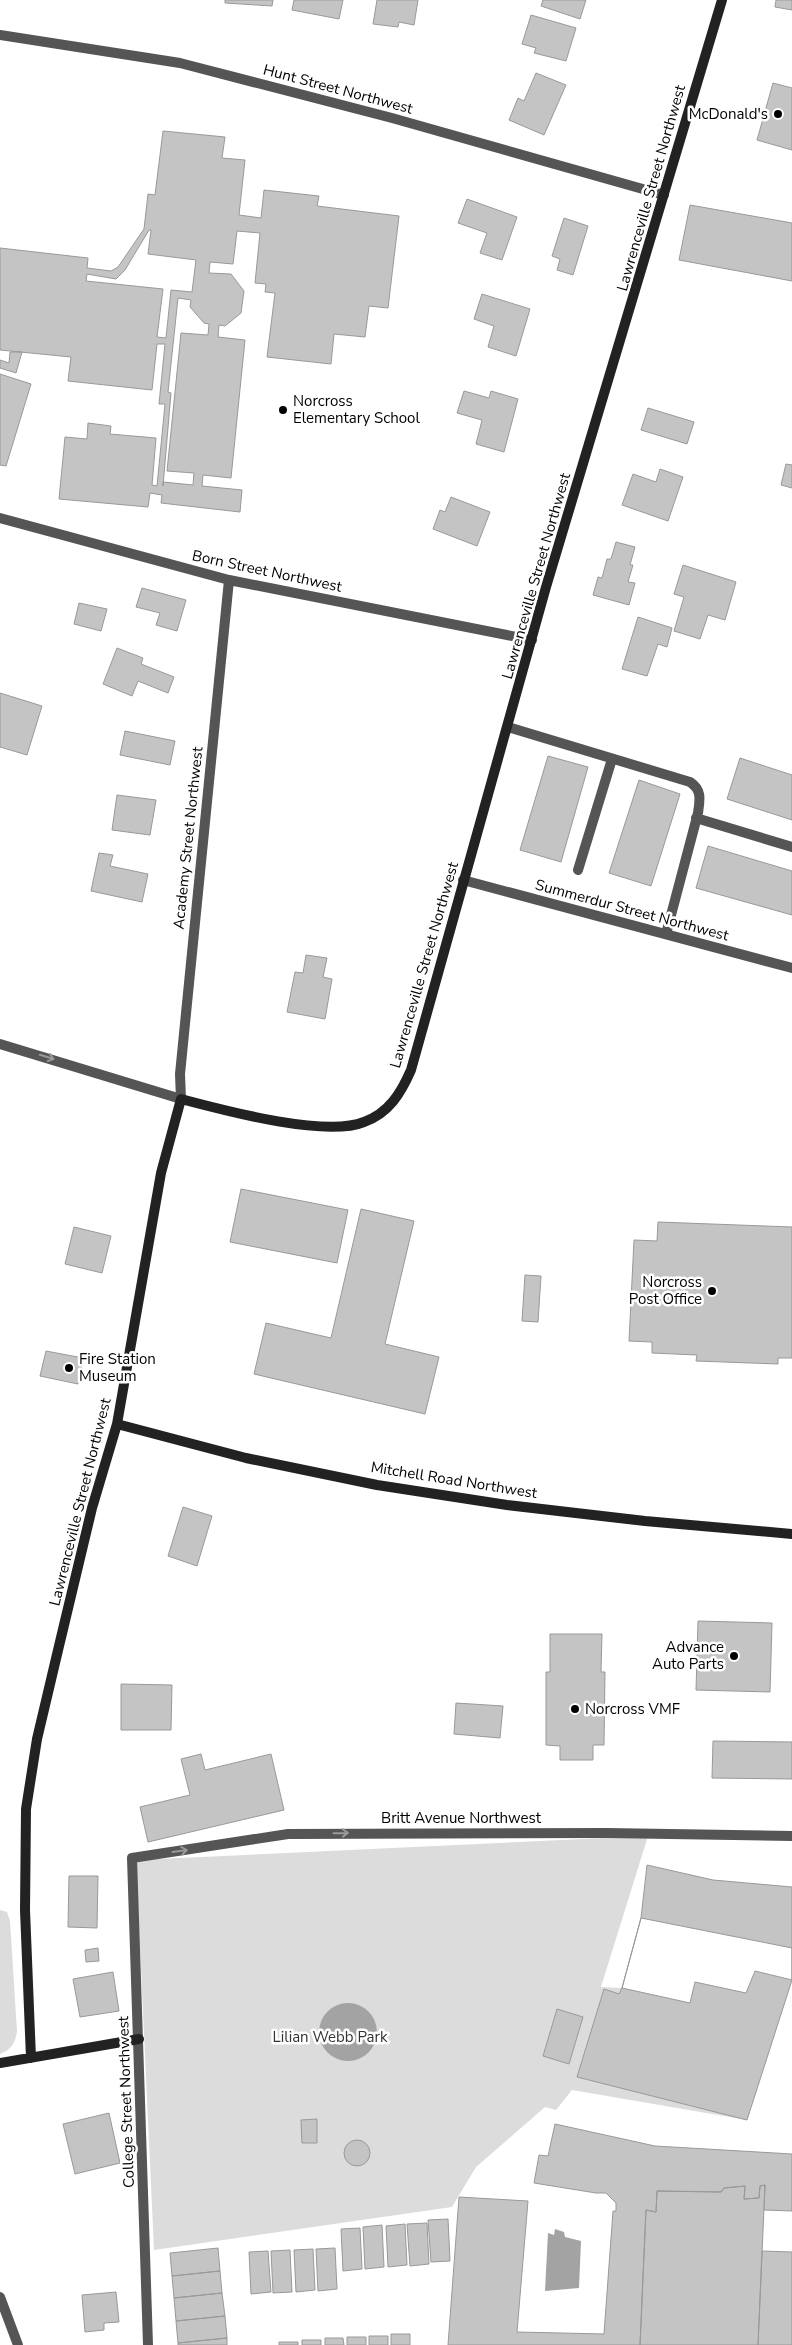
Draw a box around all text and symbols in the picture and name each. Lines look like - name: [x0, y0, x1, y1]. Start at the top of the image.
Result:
- street label: Hunt Street Northwest: [261, 59, 416, 119]
- street label: Lawrenceville Street Northwest: [612, 82, 690, 293]
- place label: McDonald's: [689, 104, 768, 124]
- marker: McDonald's: [772, 108, 784, 120]
- place label: Norcross Elementary School: [293, 391, 420, 428]
- marker: Norcross Elementary School: [277, 404, 289, 416]
- street label: Lawrenceville Street Northwest: [497, 470, 575, 681]
- street label: Born Street Northwest: [190, 545, 345, 597]
- street label: Academy Street Northwest: [168, 745, 208, 930]
- street label: Lawrenceville Street Northwest: [385, 859, 463, 1070]
- street label: Summerdur Street Northwest: [533, 875, 732, 946]
- one-way arrow: [39, 1053, 55, 1063]
- place label: Norcross Post Office: [629, 1272, 702, 1309]
- marker: Norcross Post Office: [706, 1285, 718, 1297]
- place label: Fire Station Museum: [79, 1349, 156, 1386]
- marker: Fire Station Museum: [63, 1362, 75, 1374]
- street label: Lawrenceville Street Northwest: [44, 1395, 116, 1608]
- street label: Mitchell Road Northwest: [369, 1457, 539, 1503]
- place label: Advance Auto Parts: [652, 1637, 724, 1674]
- marker: Advance Auto Parts: [728, 1650, 740, 1662]
- place label: Norcross VMF: [585, 1699, 680, 1719]
- marker: Norcross VMF: [569, 1703, 581, 1715]
- street label: Britt Avenue Northwest: [381, 1808, 542, 1828]
- one-way arrow: [333, 1828, 349, 1838]
- one-way arrow: [172, 1845, 188, 1855]
- street label: College Street Northwest: [113, 2015, 139, 2188]
- park label: Lilian Webb Park: [273, 2027, 388, 2047]

